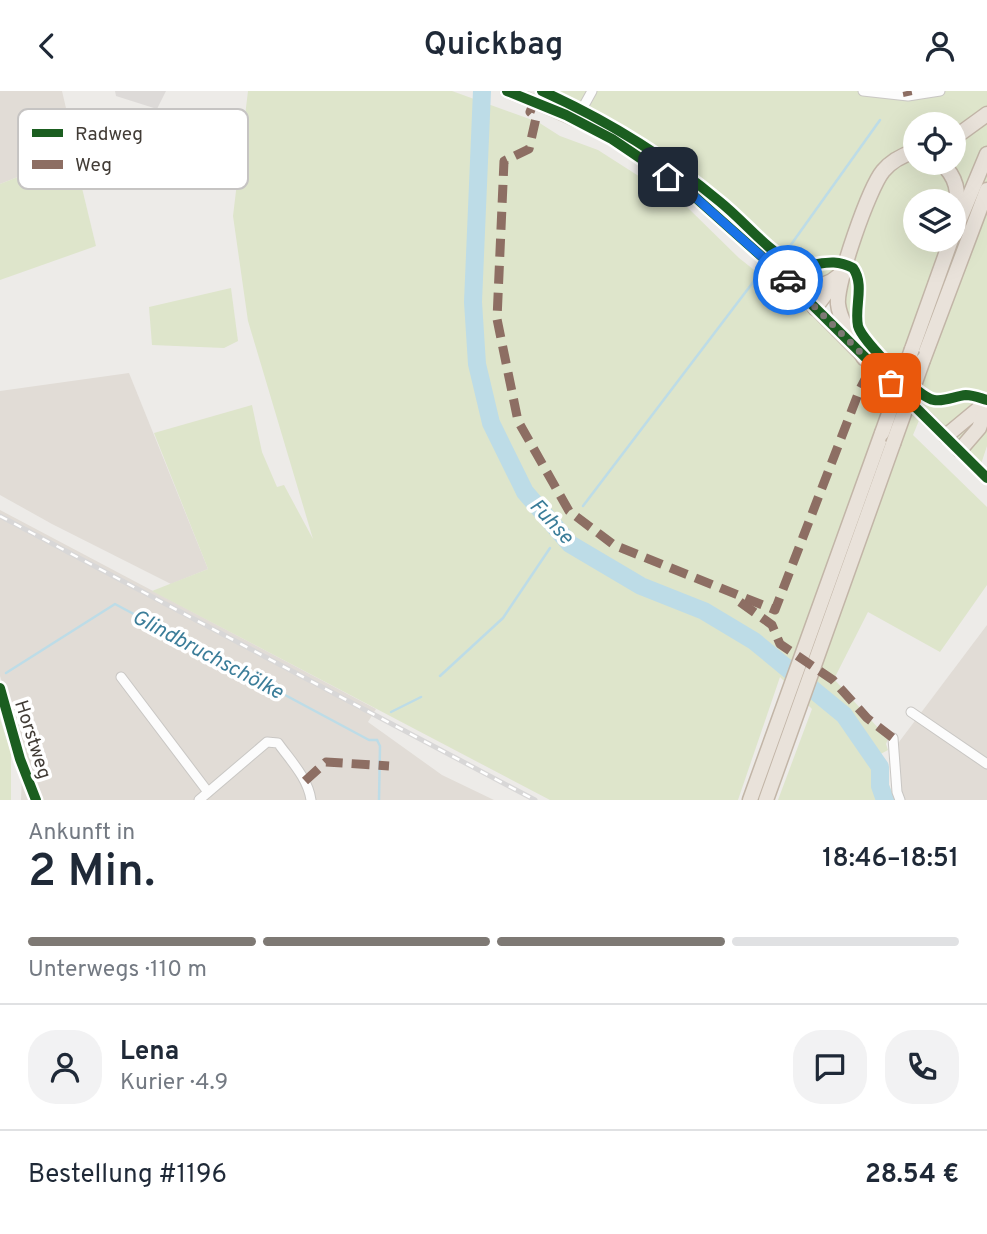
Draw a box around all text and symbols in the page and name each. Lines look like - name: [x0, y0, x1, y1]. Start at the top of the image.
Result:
- text: Quickbag: [424, 26, 563, 66]
- icon: back: [28, 27, 66, 65]
- icon: person: [921, 27, 959, 65]
- legend: [18, 109, 248, 189]
- map controls: [903, 112, 966, 252]
- button: locate: [903, 112, 966, 175]
- text: Radweg: [75, 123, 143, 147]
- pin: [638, 147, 698, 207]
- text: Weg: [75, 154, 112, 178]
- icon: home: [649, 158, 687, 196]
- button: layers: [903, 189, 966, 252]
- courier: [753, 245, 823, 315]
- icon: car: [769, 261, 807, 299]
- pin: [861, 353, 921, 413]
- icon: bag: [872, 364, 910, 402]
- water label: Fuhse: [523, 493, 580, 551]
- water label: Glindbruchschölke: [127, 604, 289, 707]
- street label: Horstweg: [8, 697, 56, 782]
- text: Ankunft in: [28, 819, 135, 848]
- text: 18:46–18:51: [822, 843, 959, 876]
- text: 2 Min.: [28, 844, 155, 903]
- text: Unterwegs · 110 m: [28, 956, 207, 985]
- button: person: [28, 1030, 102, 1104]
- button: chat: [793, 1030, 867, 1104]
- button: phone: [885, 1030, 959, 1104]
- text: Lena: [120, 1036, 179, 1069]
- text: Kurier · 4.9: [120, 1069, 228, 1098]
- text: Bestellung #1196: [28, 1159, 227, 1192]
- text: 28.54 €: [865, 1159, 959, 1192]

